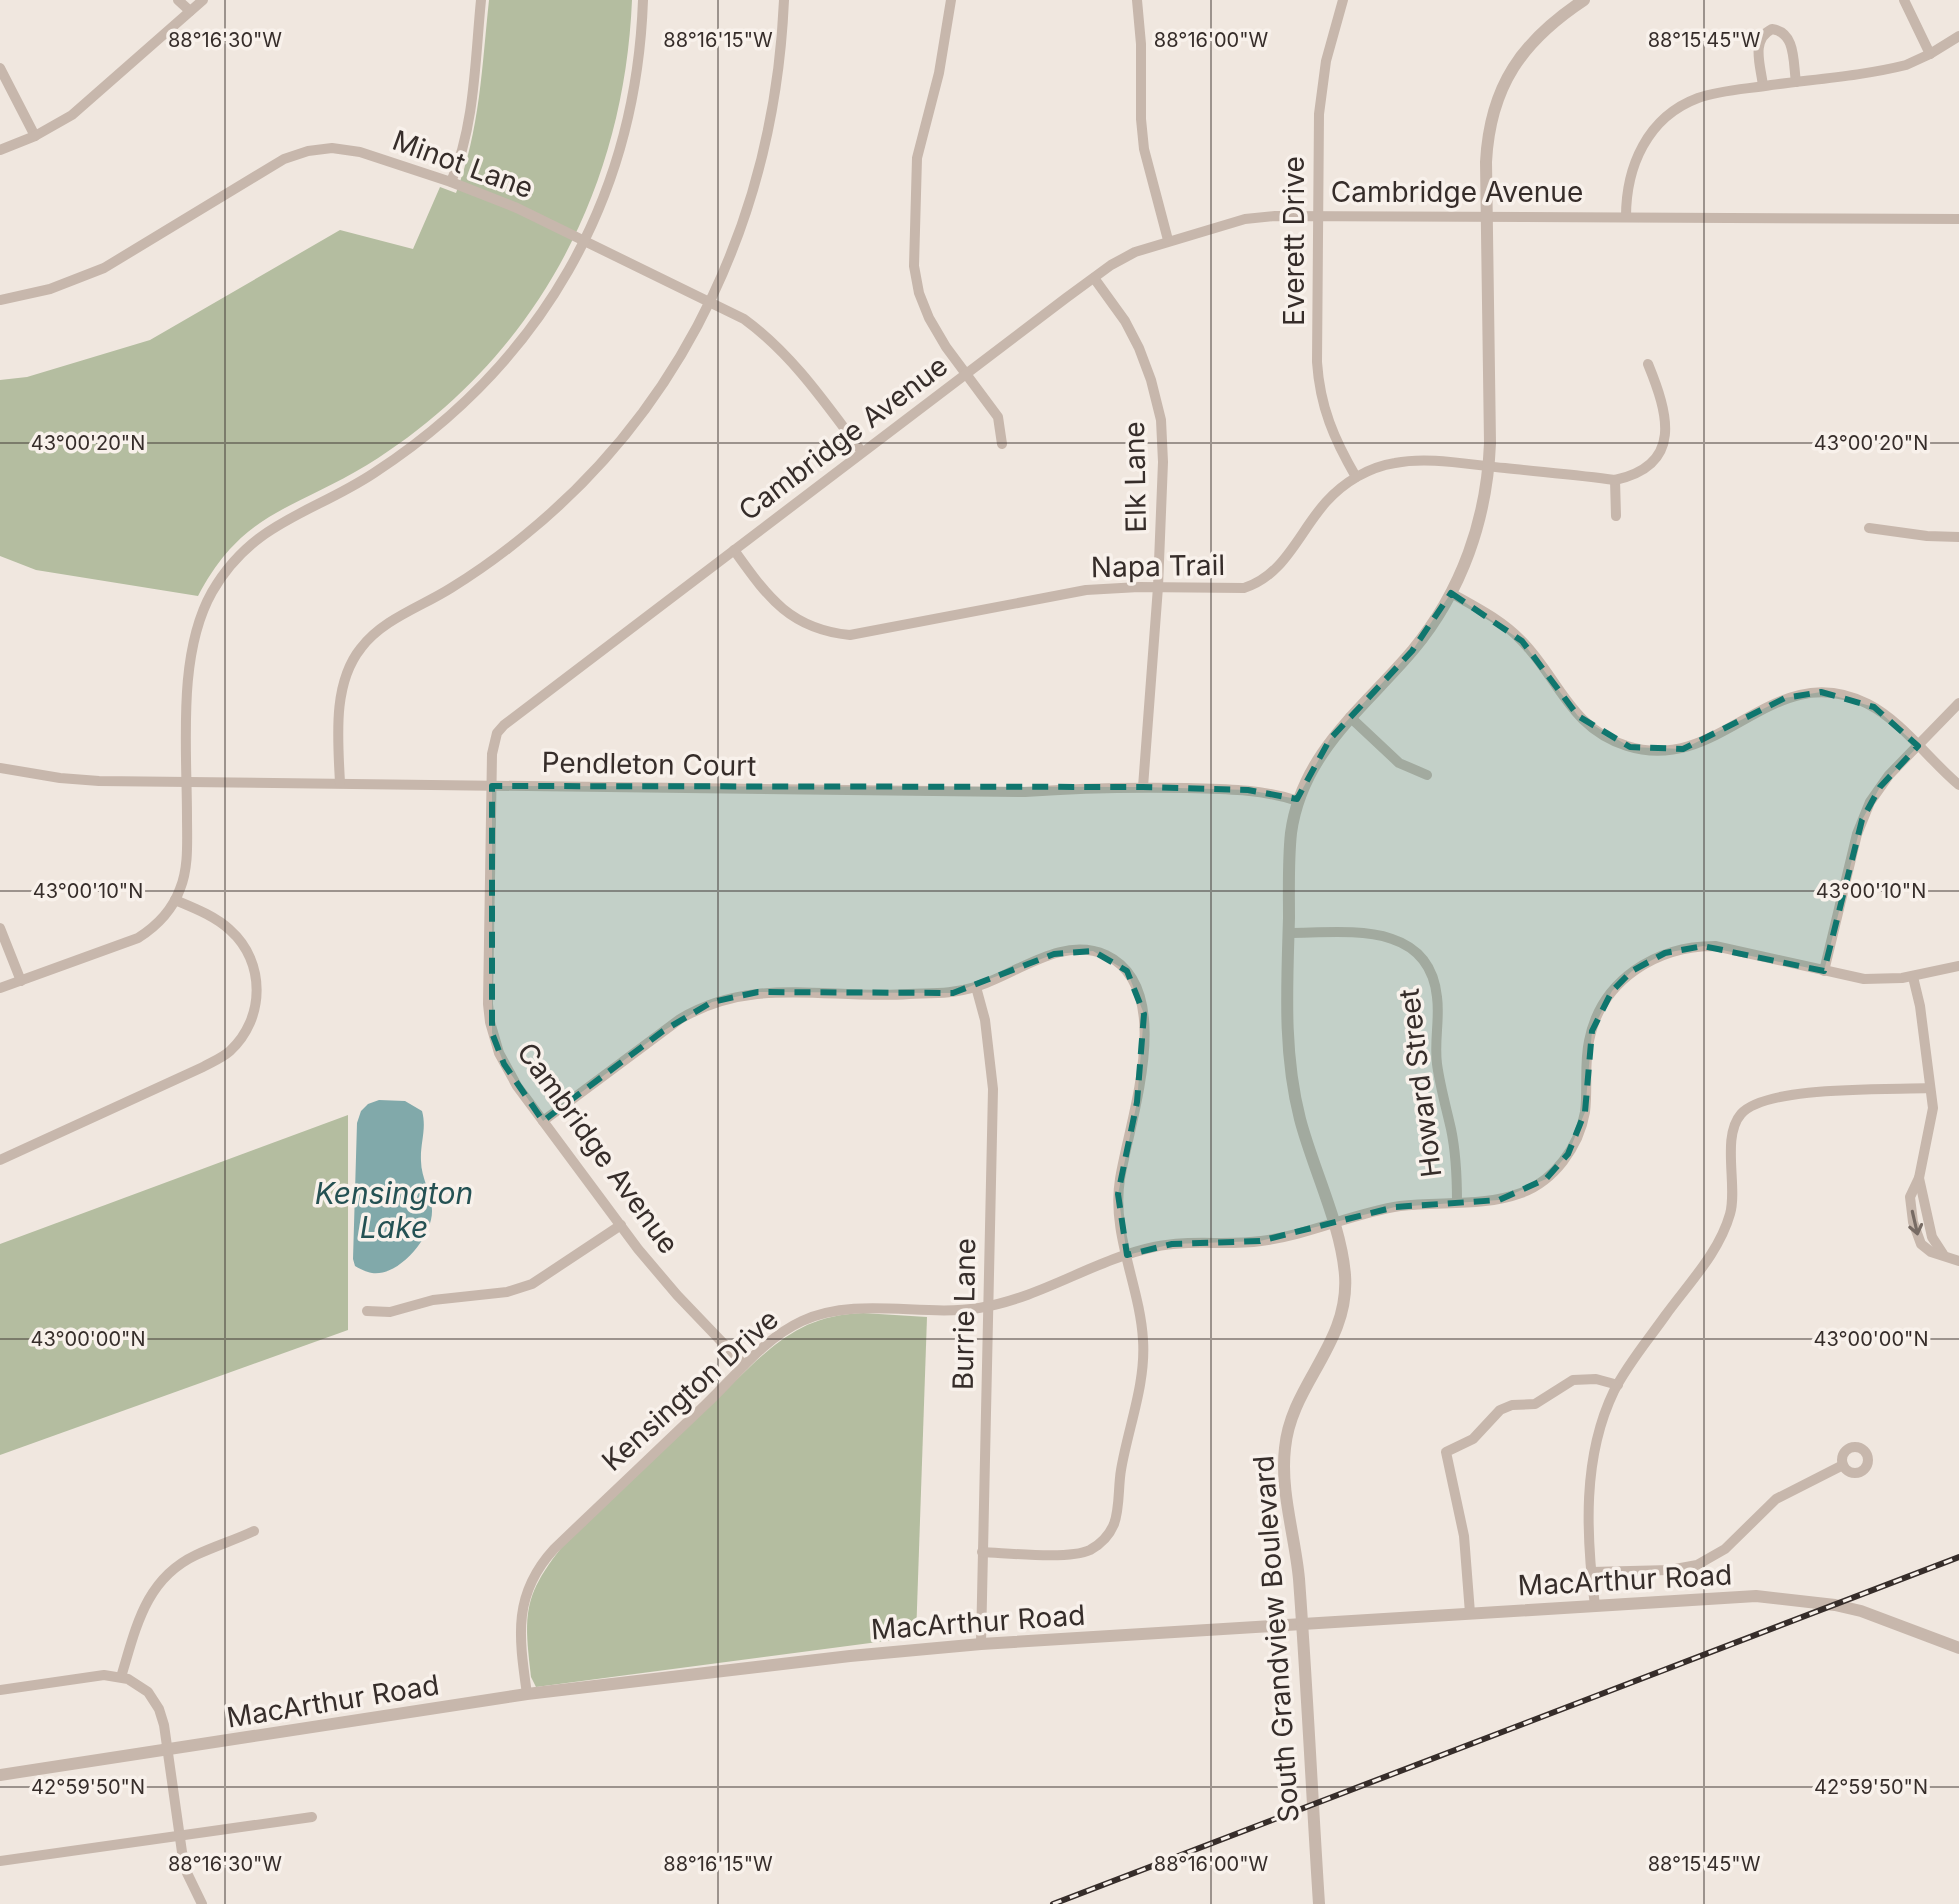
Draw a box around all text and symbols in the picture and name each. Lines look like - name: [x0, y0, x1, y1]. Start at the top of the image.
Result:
- text: 88°16'30"W: [168, 28, 282, 52]
- text: 88°16'15"W: [663, 28, 773, 52]
- text: 88°16'00"W: [1154, 28, 1268, 52]
- text: 88°15'45"W: [1648, 28, 1761, 52]
- street label: Minot Lane: [388, 123, 538, 205]
- street label: Everett Drive: [1277, 156, 1311, 326]
- street label: Cambridge Avenue: [1331, 175, 1583, 209]
- street label: Cambridge Avenue: [732, 348, 954, 528]
- street label: Elk Lane: [1117, 421, 1153, 533]
- text: 43°00'20"N: [31, 431, 145, 455]
- text: 43°00'20"N: [1814, 431, 1928, 455]
- street label: Napa Trail: [1091, 548, 1225, 584]
- street label: Pendleton Court: [541, 745, 757, 783]
- text: 43°00'10"N: [33, 879, 143, 903]
- text: 43°00'10"N: [1816, 879, 1926, 903]
- street label: Howard Street: [1392, 987, 1448, 1179]
- street label: Cambridge Avenue: [510, 1036, 686, 1260]
- water label: Kensington Lake: [315, 1175, 473, 1245]
- one-way arrow: [1908, 1209, 1923, 1235]
- street label: Burrie Lane: [946, 1238, 982, 1390]
- street label: Kensington Drive: [595, 1302, 785, 1478]
- text: 43°00'00"N: [31, 1327, 145, 1351]
- text: 43°00'00"N: [1814, 1327, 1928, 1351]
- street label: South Grandview Boulevard: [1246, 1454, 1306, 1824]
- street label: MacArthur Road: [1517, 1557, 1733, 1603]
- street label: MacArthur Road: [870, 1598, 1086, 1646]
- street label: MacArthur Road: [224, 1667, 442, 1735]
- text: 42°59'50"N: [31, 1775, 145, 1799]
- text: 42°59'50"N: [1814, 1775, 1928, 1799]
- text: 88°16'30"W: [168, 1852, 282, 1876]
- text: 88°16'15"W: [663, 1852, 773, 1876]
- text: 88°16'00"W: [1154, 1852, 1268, 1876]
- text: 88°15'45"W: [1648, 1852, 1761, 1876]

